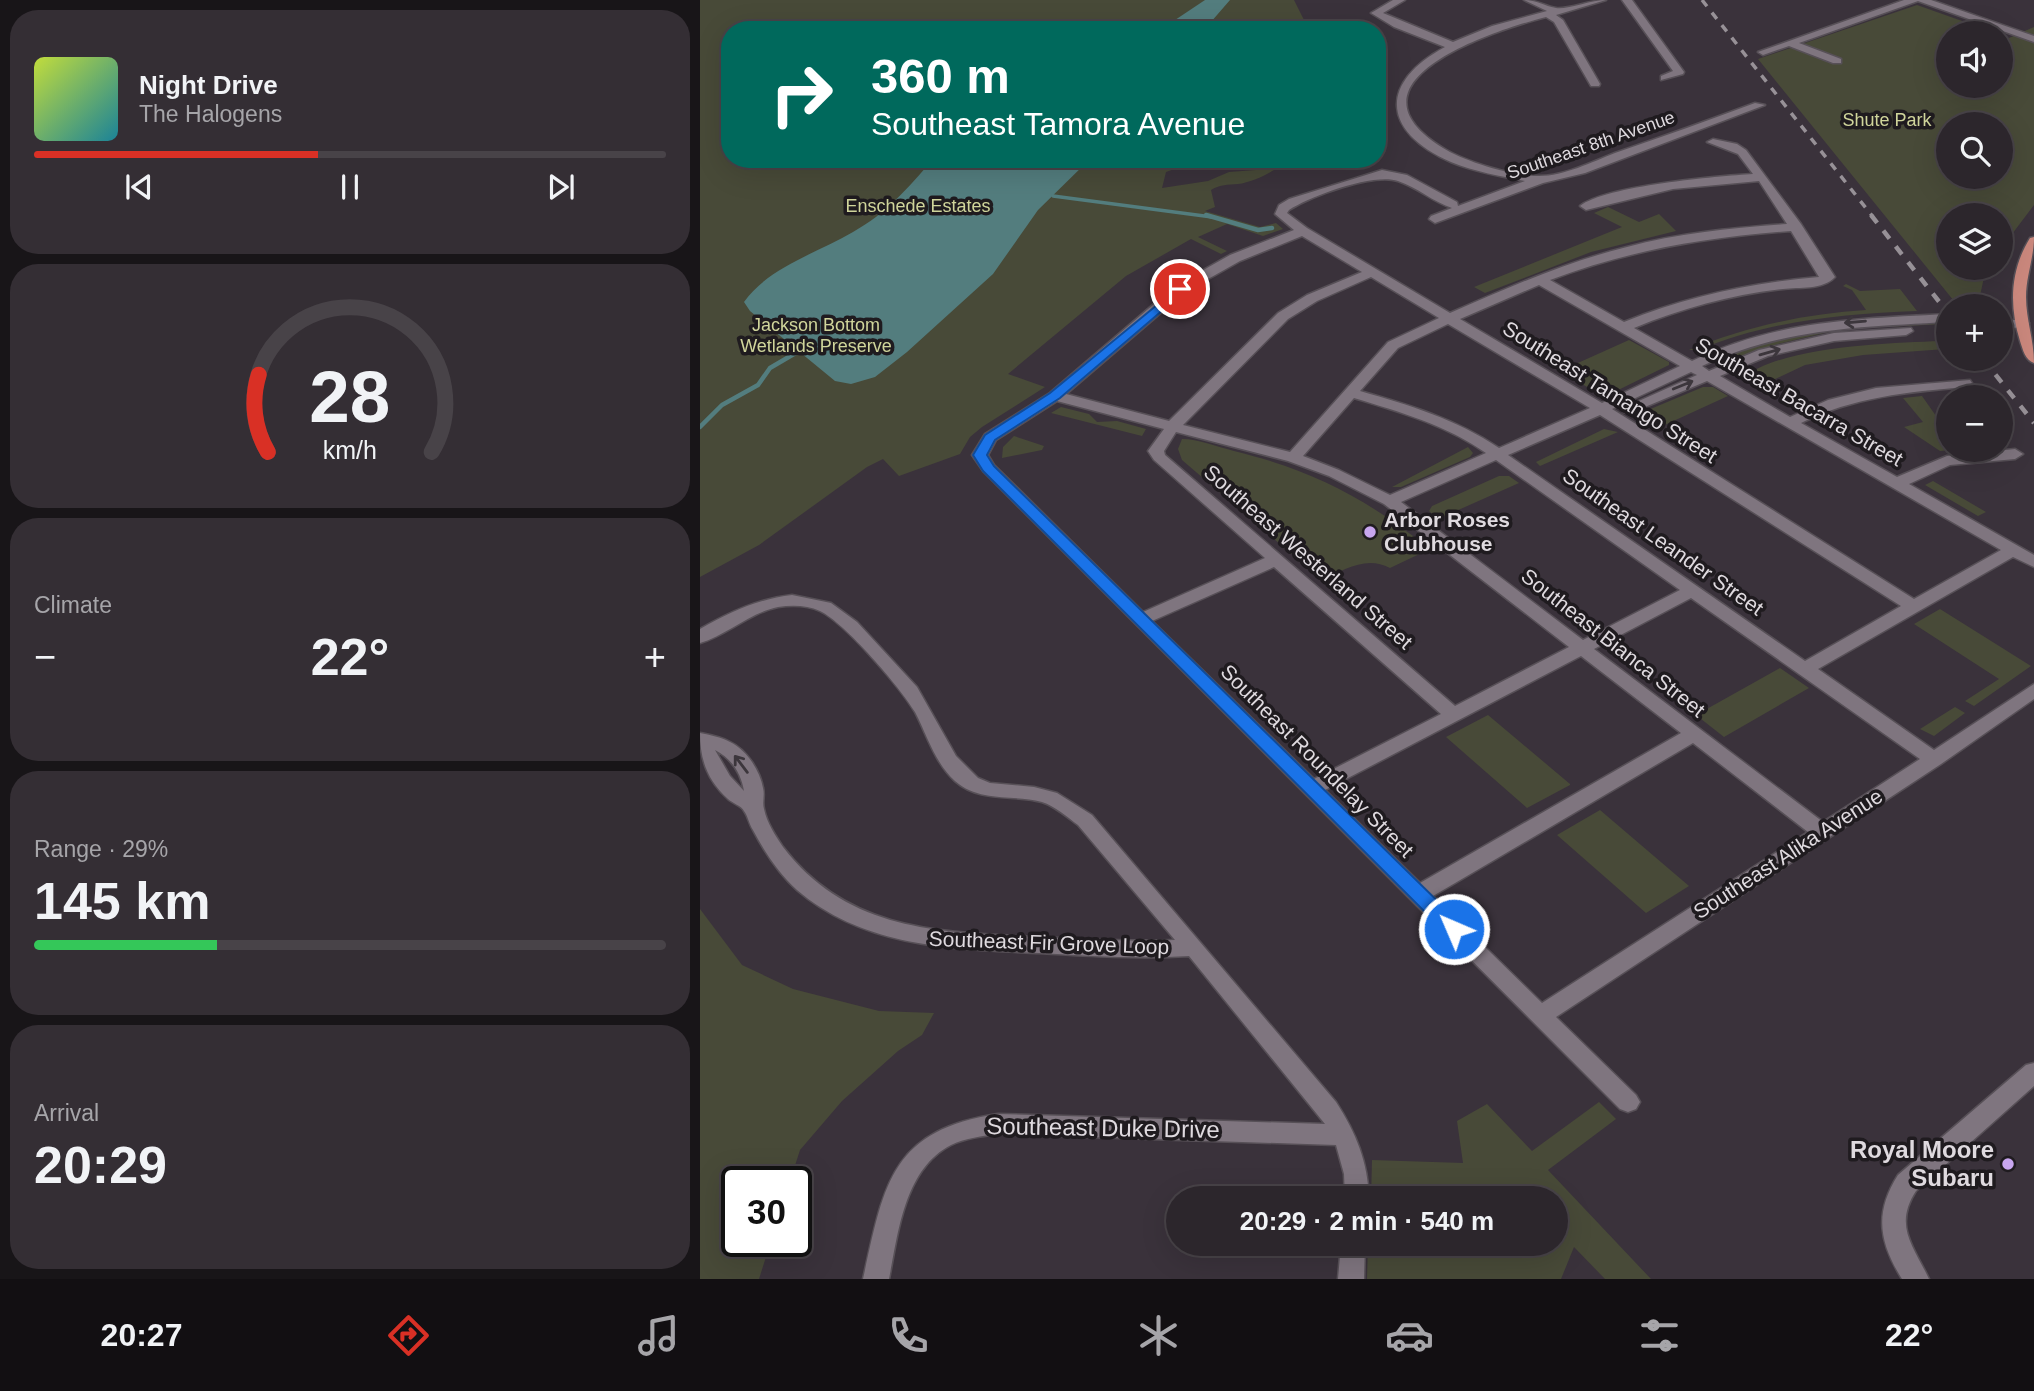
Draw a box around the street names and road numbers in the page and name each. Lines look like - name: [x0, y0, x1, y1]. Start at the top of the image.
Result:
- street label: Southeast 8th Avenue: [1505, 107, 1677, 183]
- street label: Southeast Tamango Street: [1499, 316, 1722, 467]
- street label: Southeast Bacarra Street: [1691, 333, 1907, 471]
- street label: Southeast Westerland Street: [1200, 460, 1417, 653]
- street label: Southeast Leander Street: [1559, 464, 1768, 620]
- street label: Southeast Bianca Street: [1517, 564, 1710, 721]
- street label: Southeast Roundelay Street: [1216, 660, 1418, 862]
- street label: Southeast Alika Avenue: [1689, 784, 1886, 923]
- street label: Southeast Fir Grove Loop: [928, 927, 1170, 958]
- street label: Southeast Duke Drive: [986, 1112, 1220, 1143]

